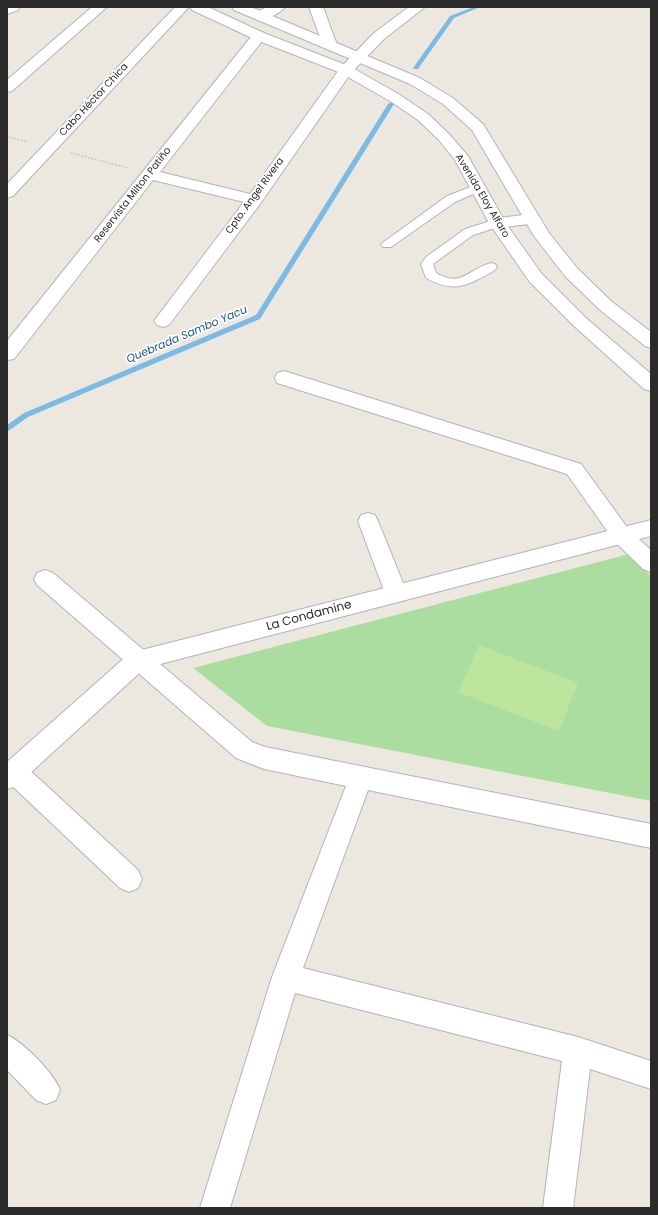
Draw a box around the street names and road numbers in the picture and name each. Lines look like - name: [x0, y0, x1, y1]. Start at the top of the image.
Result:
- street label: Cabo Héctor Chica: [57, 61, 131, 139]
- street label: Reservista Milton Patiño: [92, 145, 174, 245]
- street label: Avenida Eloy Alfaro: [452, 152, 512, 240]
- street label: Cpto. Angel Rivera: [223, 156, 287, 236]
- street label: La Condamine: [265, 598, 353, 634]

